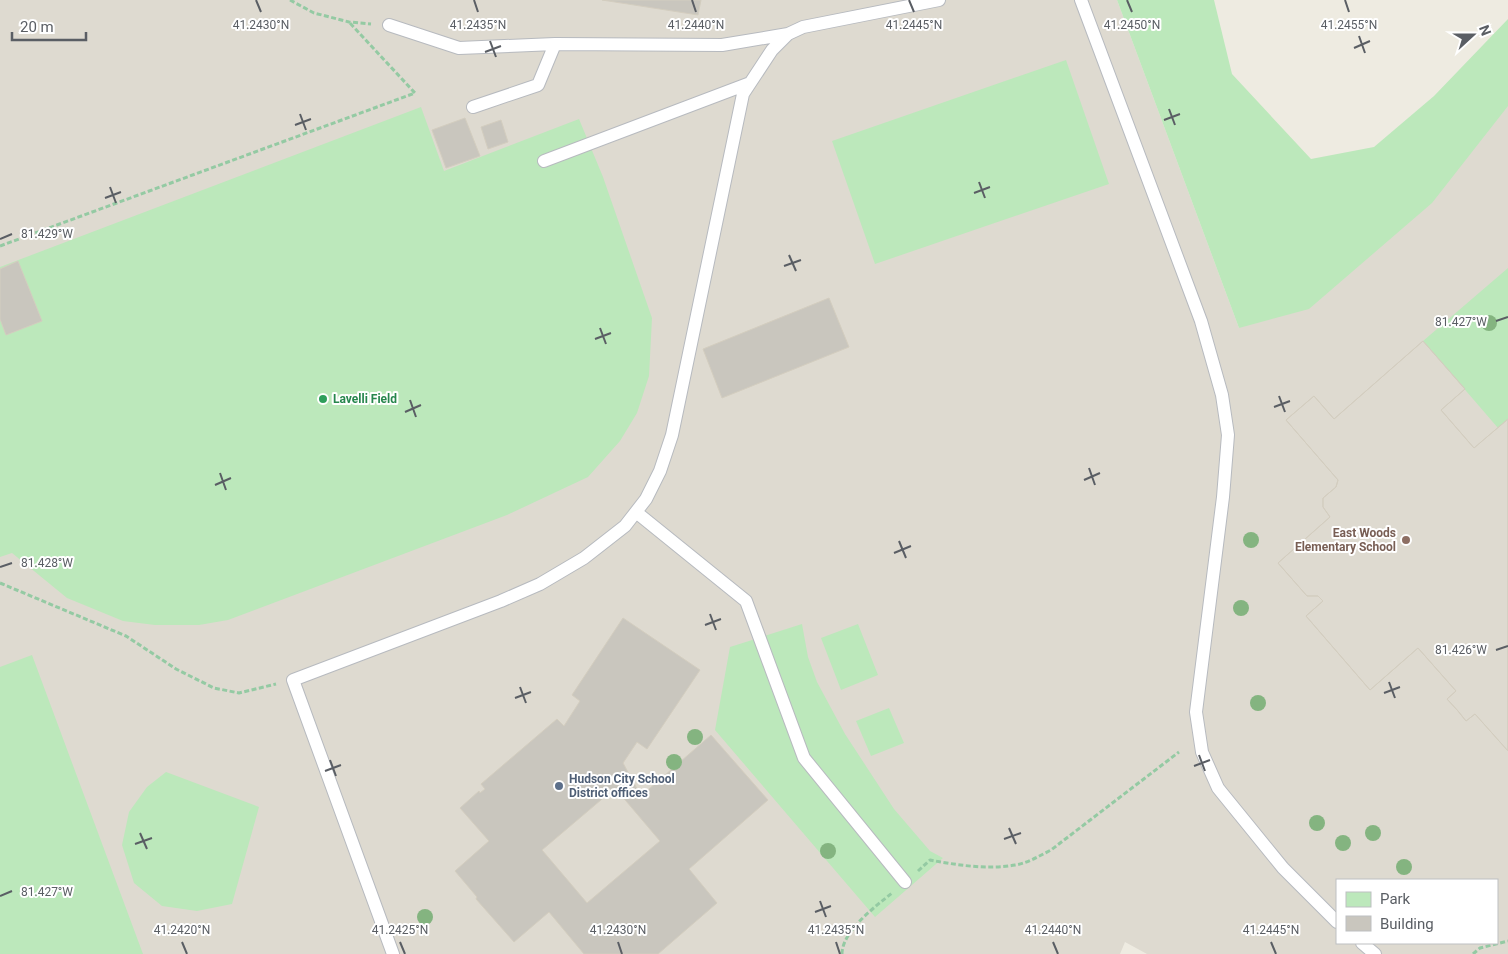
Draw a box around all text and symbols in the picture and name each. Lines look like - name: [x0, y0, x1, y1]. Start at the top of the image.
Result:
- scale bar: [12, 10, 86, 42]
- north arrow: [1448, 10, 1498, 60]
- text: 20 m: [20, 18, 54, 36]
- text: 41.2430°N: [233, 18, 289, 32]
- text: 41.2435°N: [450, 18, 506, 32]
- text: 41.2440°N: [668, 18, 724, 32]
- text: 41.2445°N: [886, 18, 942, 32]
- text: 41.2450°N: [1104, 18, 1160, 32]
- text: 41.2455°N: [1321, 18, 1377, 32]
- text: N: [1476, 23, 1494, 38]
- text: 81.429°W: [21, 227, 73, 241]
- text: 81.427°W: [1435, 315, 1487, 329]
- place label: Lavelli Field: [333, 392, 397, 406]
- marker: Lavelli Field: [317, 393, 329, 405]
- place label: East Woods Elementary School: [1295, 526, 1396, 554]
- marker: East Woods Elementary School: [1400, 534, 1412, 546]
- text: 81.428°W: [21, 556, 73, 570]
- text: 81.426°W: [1435, 643, 1487, 657]
- place label: Hudson City School District offices: [569, 772, 675, 800]
- marker: Hudson City School District offices: [553, 780, 565, 792]
- legend: [1336, 879, 1498, 944]
- text: 81.427°W: [21, 885, 73, 899]
- text: Park: [1380, 890, 1411, 908]
- text: Building: [1380, 915, 1434, 933]
- text: 41.2420°N: [154, 923, 210, 937]
- text: 41.2425°N: [372, 923, 428, 937]
- text: 41.2430°N: [590, 923, 646, 937]
- text: 41.2435°N: [808, 923, 864, 937]
- text: 41.2440°N: [1025, 923, 1081, 937]
- text: 41.2445°N: [1243, 923, 1299, 937]

